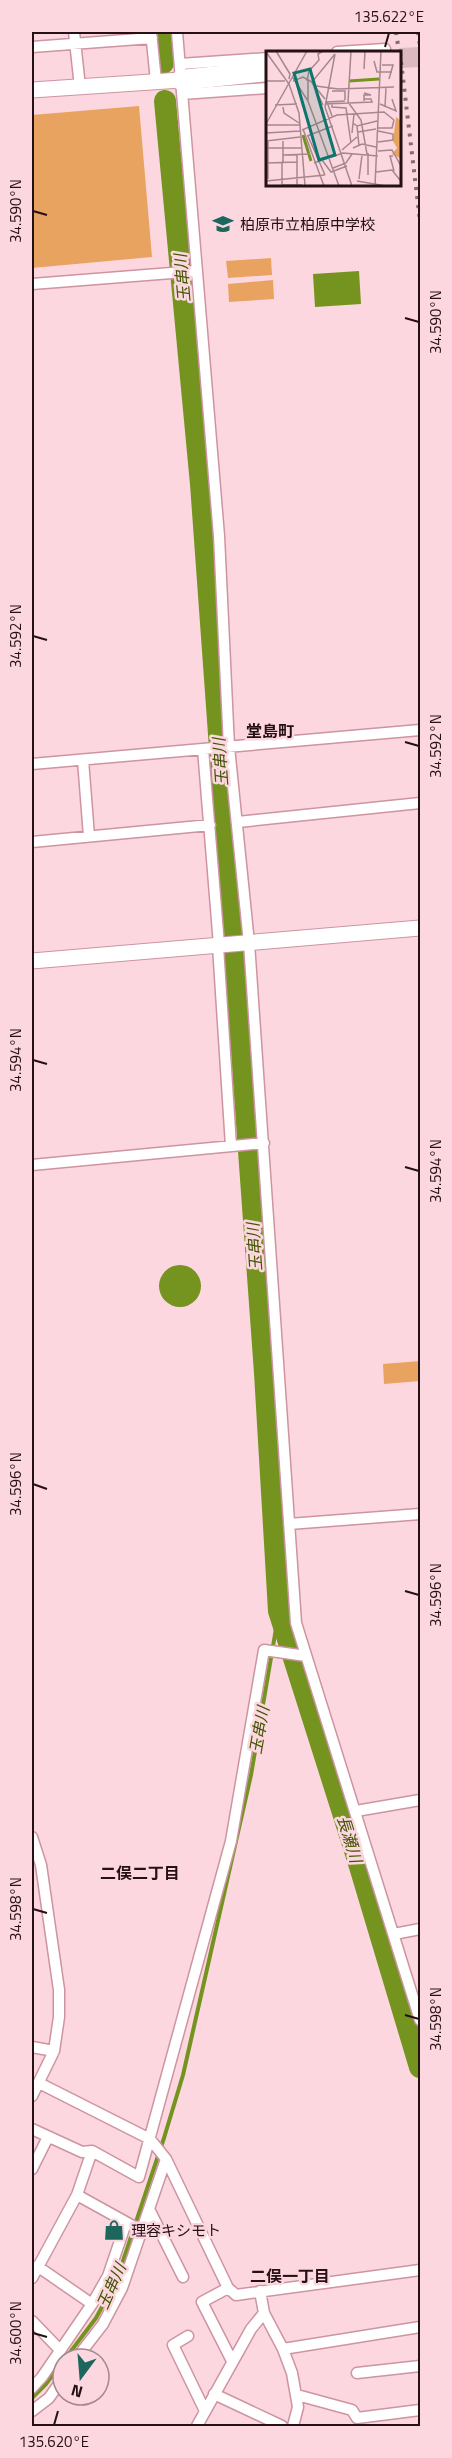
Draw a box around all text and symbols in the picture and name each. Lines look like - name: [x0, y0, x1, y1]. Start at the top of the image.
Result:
- text: 135.622°E: [354, 5, 424, 28]
- inset map: [266, 51, 401, 186]
- text: 34.590°N: [4, 179, 27, 243]
- school or university icon: 柏原市立柏原中学校: [211, 212, 235, 236]
- place label: 柏原市立柏原中学校: [240, 213, 375, 236]
- water label: 玉串川: [168, 251, 196, 303]
- text: 34.590°N: [424, 290, 447, 354]
- text: 34.592°N: [4, 604, 27, 668]
- text: 34.592°N: [424, 714, 447, 778]
- district label: 堂島町: [246, 719, 294, 743]
- water label: 玉串川: [206, 735, 234, 787]
- text: 34.594°N: [4, 1028, 27, 1092]
- text: 34.594°N: [424, 1139, 447, 1203]
- water label: 玉串川: [240, 1220, 268, 1272]
- text: 34.596°N: [4, 1452, 27, 1516]
- text: 34.596°N: [424, 1563, 447, 1627]
- water label: 玉串川: [243, 1702, 275, 1756]
- water label: 長瀬川: [332, 1813, 369, 1867]
- district label: 二俣二丁目: [100, 1861, 180, 1885]
- text: 34.598°N: [4, 1877, 27, 1941]
- text: 34.598°N: [424, 1987, 447, 2051]
- shop icon: 理容キシモト: [102, 2218, 126, 2242]
- place label: 理容キシモト: [131, 2219, 221, 2242]
- water label: 玉串川: [90, 2257, 133, 2313]
- district label: 二俣一丁目: [250, 2264, 330, 2288]
- text: 34.600°N: [4, 2301, 27, 2365]
- north arrow: [51, 2347, 111, 2407]
- text: N: [68, 2378, 86, 2404]
- text: 135.620°E: [19, 2430, 89, 2453]

